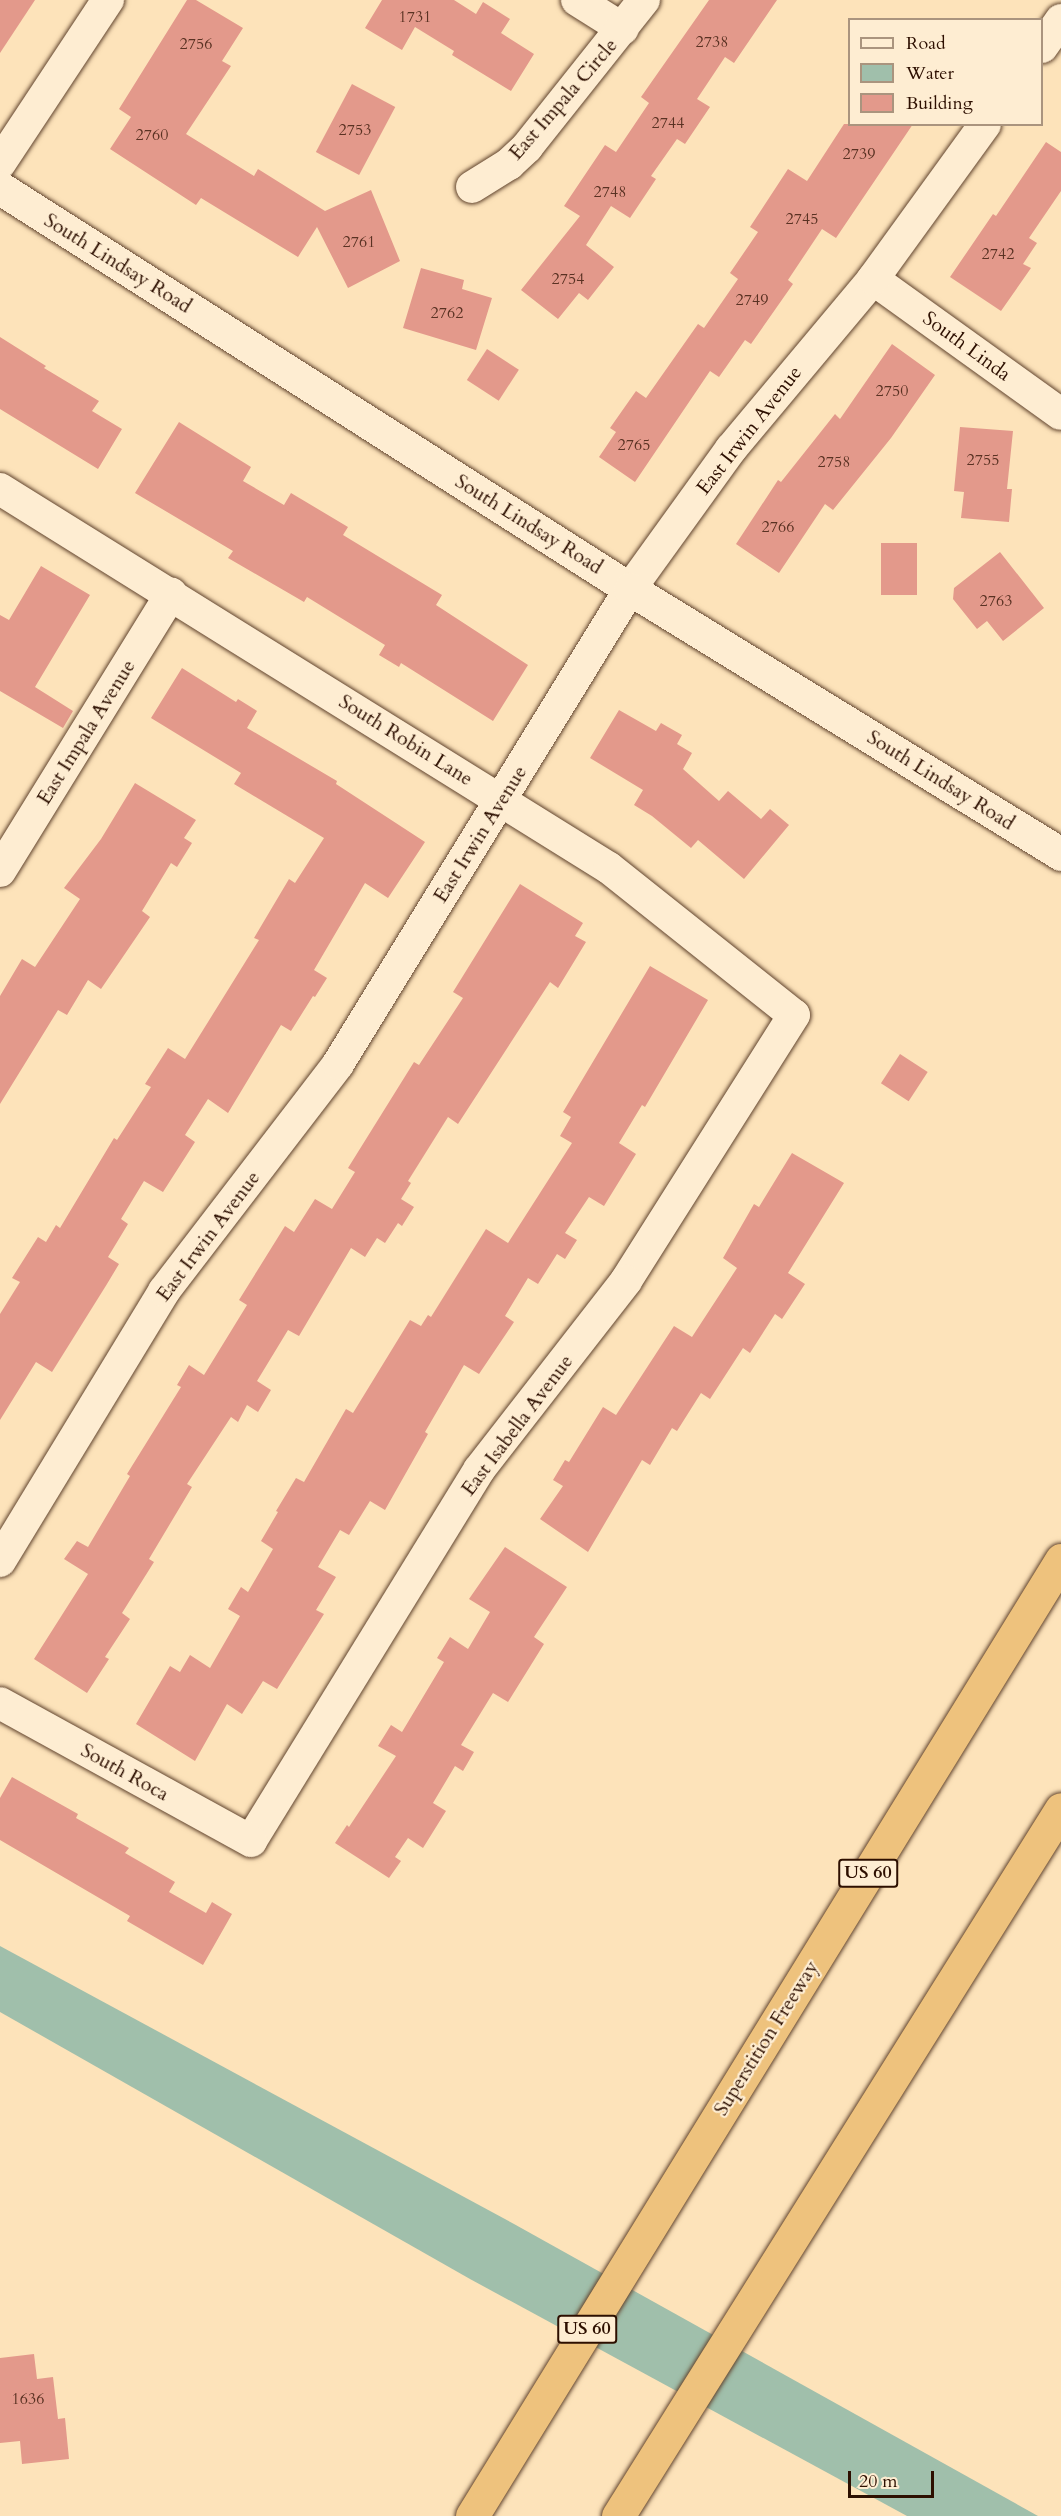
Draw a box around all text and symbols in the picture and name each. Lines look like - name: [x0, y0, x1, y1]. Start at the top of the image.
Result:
- house number: 1731: [399, 7, 431, 27]
- legend: [848, 18, 1043, 126]
- text: Road: [906, 31, 946, 56]
- house number: 2738: [696, 32, 728, 52]
- street label: East Impala Circle: [504, 33, 622, 165]
- house number: 2756: [180, 34, 212, 54]
- text: Water: [906, 61, 954, 86]
- text: Building: [906, 91, 973, 116]
- house number: 2744: [652, 113, 684, 133]
- house number: 2753: [339, 120, 371, 140]
- house number: 2760: [136, 125, 168, 145]
- house number: 2739: [843, 144, 875, 164]
- house number: 2748: [594, 182, 626, 202]
- street label: South Lindsay Road: [40, 208, 196, 318]
- house number: 2745: [786, 209, 818, 229]
- house number: 2761: [343, 232, 375, 252]
- house number: 2742: [982, 244, 1014, 264]
- house number: 2754: [552, 269, 584, 289]
- house number: 2749: [736, 290, 768, 310]
- house number: 2762: [431, 303, 463, 323]
- street label: South Linda: [918, 306, 1016, 386]
- street label: East Irwin Avenue: [691, 361, 807, 499]
- house number: 2750: [876, 381, 908, 401]
- house number: 2765: [618, 435, 650, 455]
- house number: 2755: [967, 450, 999, 470]
- house number: 2758: [818, 452, 850, 472]
- street label: South Lindsay Road: [451, 469, 607, 579]
- house number: 2766: [762, 517, 794, 537]
- house number: 2763: [980, 591, 1012, 611]
- street label: East Impala Avenue: [32, 655, 140, 809]
- street label: South Robin Lane: [335, 689, 477, 791]
- street label: South Lindsay Road: [863, 725, 1019, 835]
- street label: East Irwin Avenue: [428, 761, 532, 907]
- street label: East Irwin Avenue: [151, 1166, 265, 1306]
- street label: East Isabella Avenue: [456, 1350, 578, 1500]
- street label: South Roca: [77, 1738, 173, 1806]
- road number: US 60: [838, 1858, 898, 1888]
- street label: Superstition Freeway: [709, 1956, 823, 2120]
- road number: US 60: [557, 2314, 617, 2344]
- house number: 1636: [12, 2389, 44, 2409]
- scale bar: [851, 2459, 936, 2497]
- text: 20 m: [859, 2469, 898, 2494]

